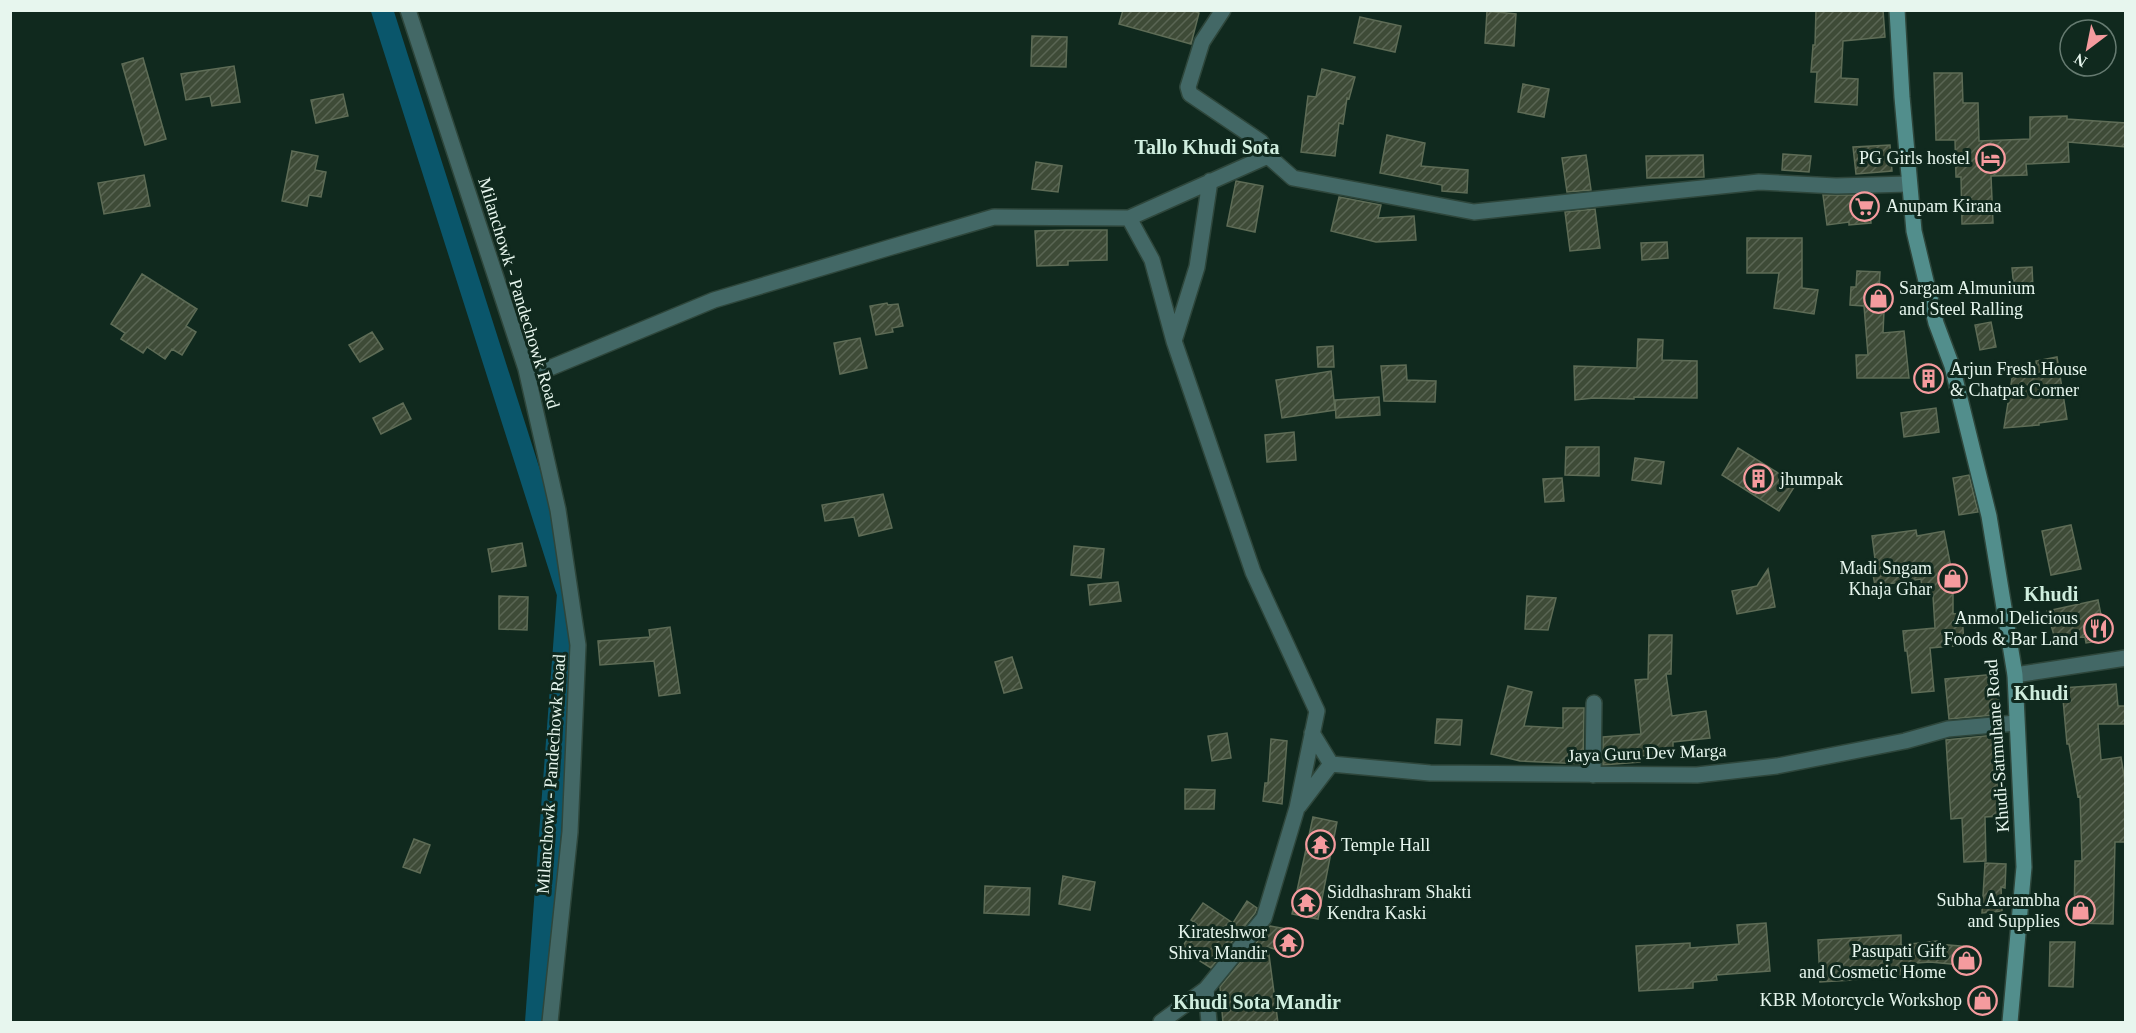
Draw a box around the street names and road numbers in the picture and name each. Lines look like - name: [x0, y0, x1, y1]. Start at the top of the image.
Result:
- street label: Milanchowk - Pandechowk Road: [474, 175, 564, 411]
- street label: Milanchowk - Pandechowk Road: [533, 653, 569, 895]
- street label: Khudi-Satmuhane Road: [1981, 659, 2013, 833]
- street label: Jaya Guru Dev Marga: [1567, 740, 1727, 766]

